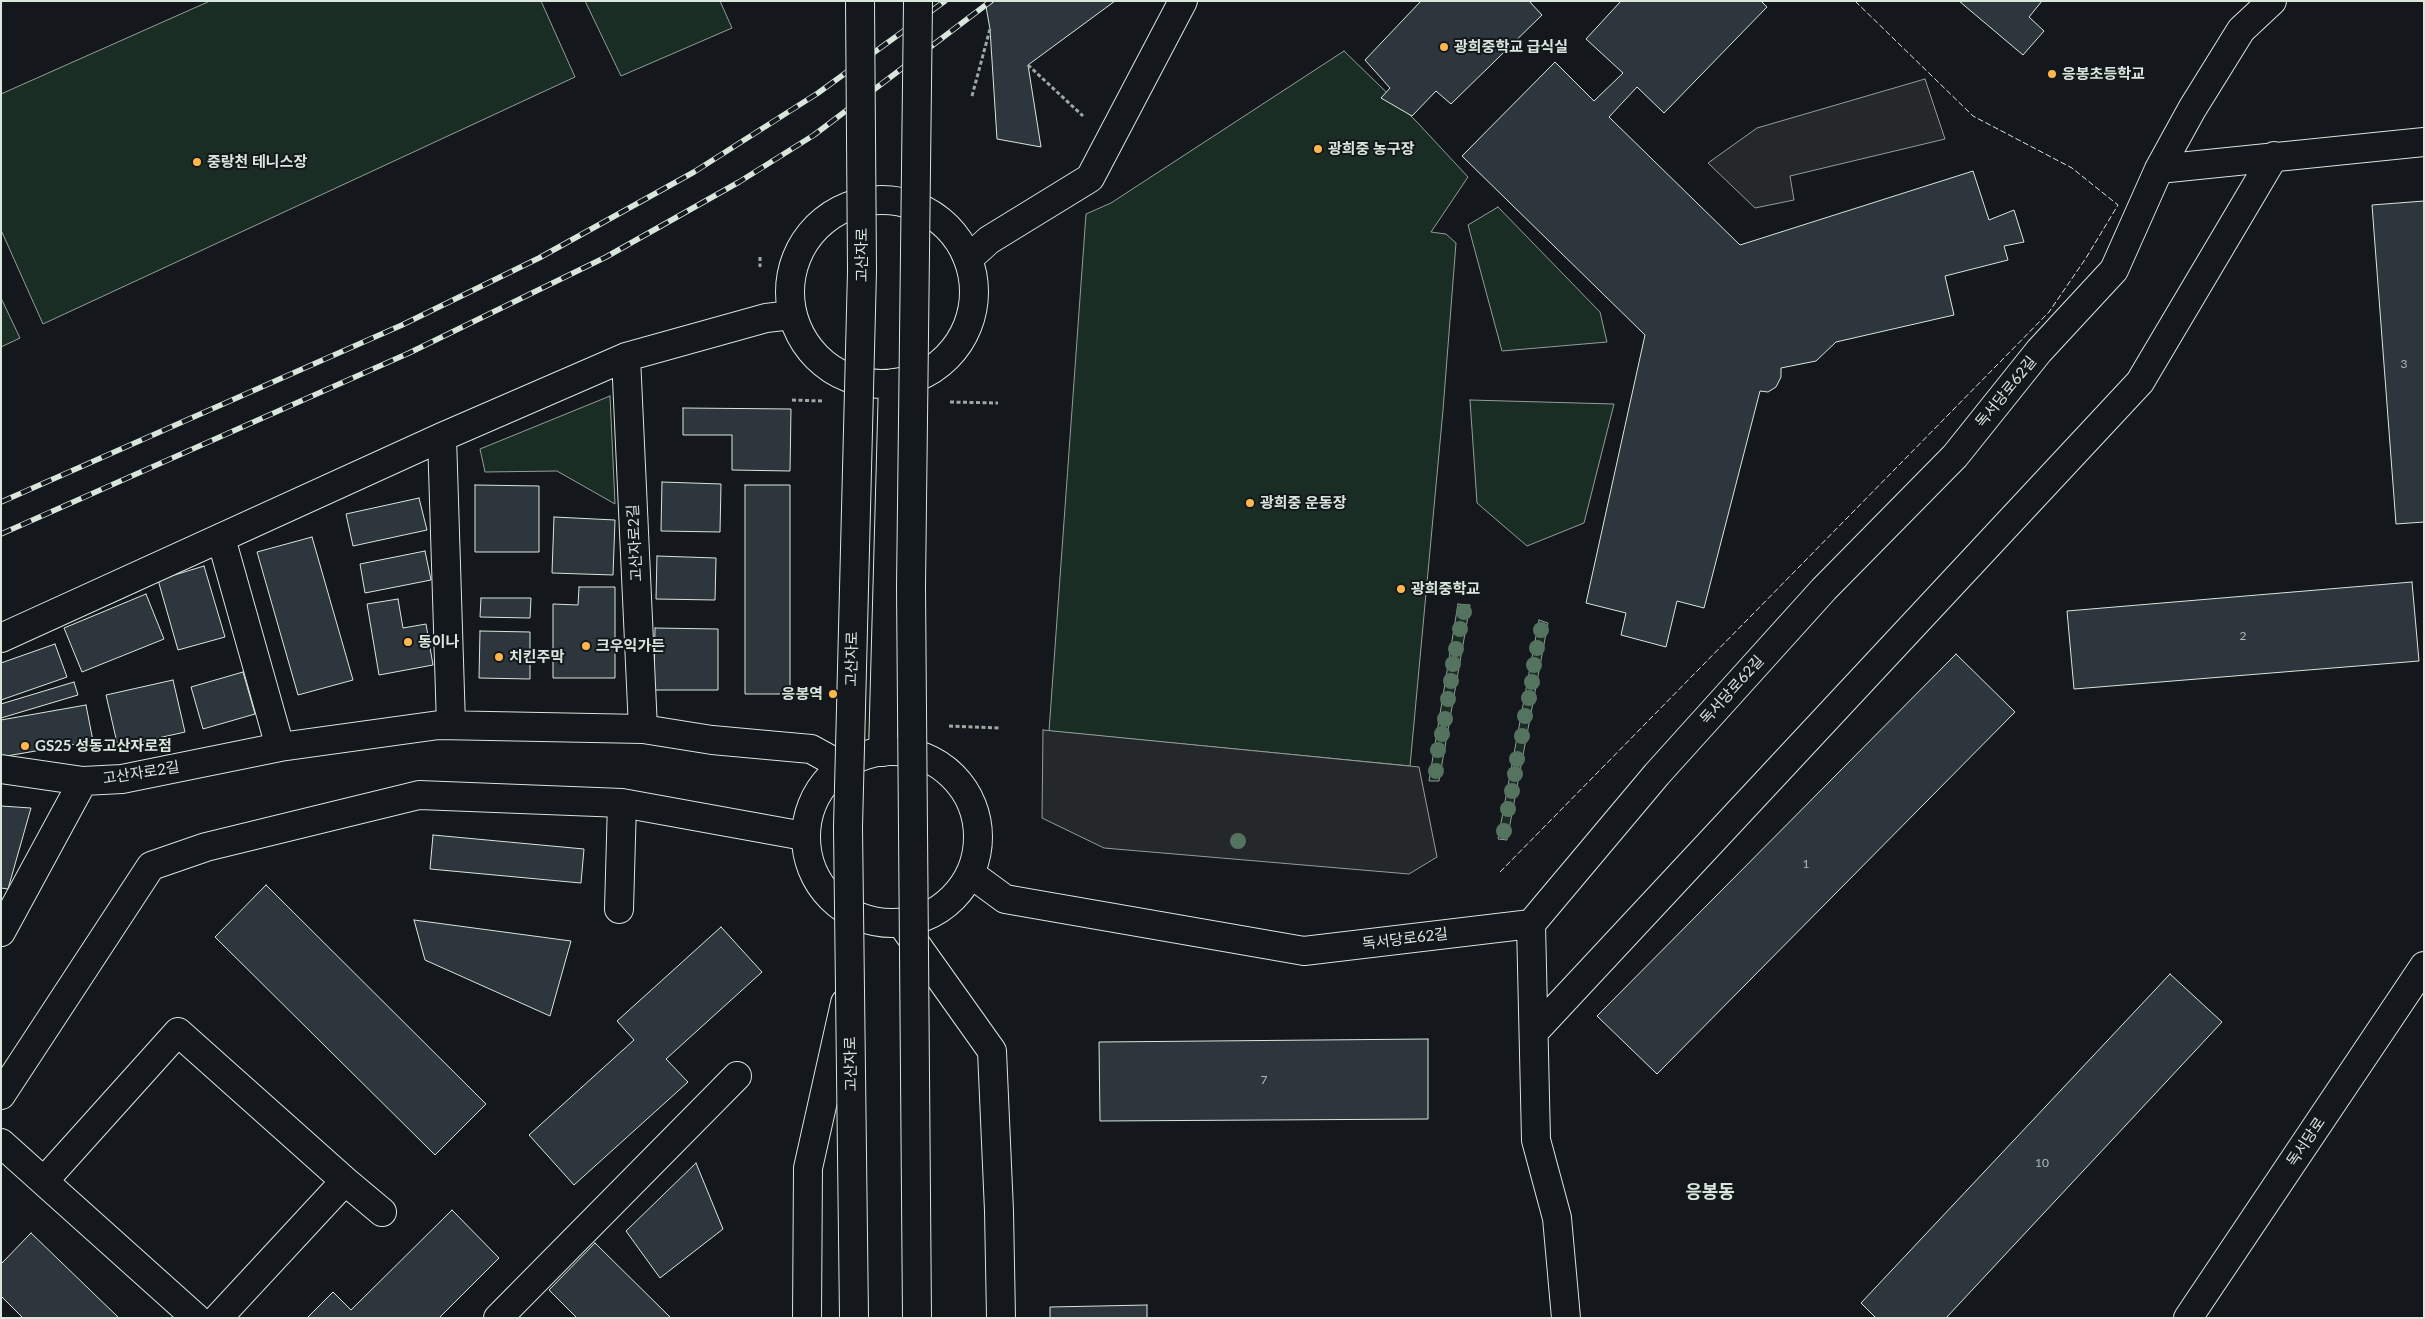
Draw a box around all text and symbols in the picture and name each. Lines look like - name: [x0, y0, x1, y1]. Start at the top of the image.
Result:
- place label: 광희중학교 급식실: [1454, 38, 1568, 56]
- marker: 광희중학교 급식실: [1438, 41, 1450, 53]
- place label: 응봉초등학교: [2062, 65, 2145, 83]
- marker: 응봉초등학교: [2046, 68, 2058, 80]
- place label: 광희중 농구장: [1328, 140, 1414, 158]
- marker: 광희중 농구장: [1312, 143, 1324, 155]
- place label: 중랑천 테니스장: [207, 153, 307, 171]
- marker: 중랑천 테니스장: [191, 156, 203, 168]
- street label: 고산자로: [853, 227, 871, 283]
- street label: 독서당로62길: [1972, 353, 2040, 431]
- house number: 3: [2401, 357, 2407, 371]
- place label: 광희중 운동장: [1260, 494, 1346, 512]
- marker: 광희중 운동장: [1244, 497, 1256, 509]
- street label: 고산자로2길: [624, 504, 646, 582]
- place label: 광희중학교: [1411, 580, 1480, 598]
- marker: 광희중학교: [1395, 583, 1407, 595]
- house number: 2: [2240, 629, 2246, 643]
- street label: 고산자로: [843, 631, 861, 687]
- place label: 동이나: [418, 633, 459, 651]
- marker: 동이나: [402, 636, 414, 648]
- place label: 크우익가든: [596, 637, 665, 655]
- marker: 크우익가든: [580, 640, 592, 652]
- place label: 치킨주막: [509, 648, 564, 666]
- marker: 치킨주막: [493, 651, 505, 663]
- street label: 독서당로62길: [1696, 652, 1768, 728]
- place label: 응봉역: [782, 685, 823, 703]
- marker: 응봉역: [827, 688, 839, 700]
- place label: GS25 성동고산자로점: [35, 737, 172, 755]
- marker: GS25 성동고산자로점: [19, 740, 31, 752]
- street label: 고산자로2길: [101, 758, 181, 788]
- house number: 1: [1803, 857, 1809, 871]
- street label: 독서당로62길: [1361, 925, 1449, 953]
- street label: 고산자로: [842, 1036, 860, 1092]
- house number: 7: [1261, 1073, 1267, 1087]
- street label: 독서당로: [2283, 1114, 2329, 1170]
- house number: 10: [2035, 1156, 2049, 1170]
- district label: 응봉동: [1685, 1181, 1735, 1203]

